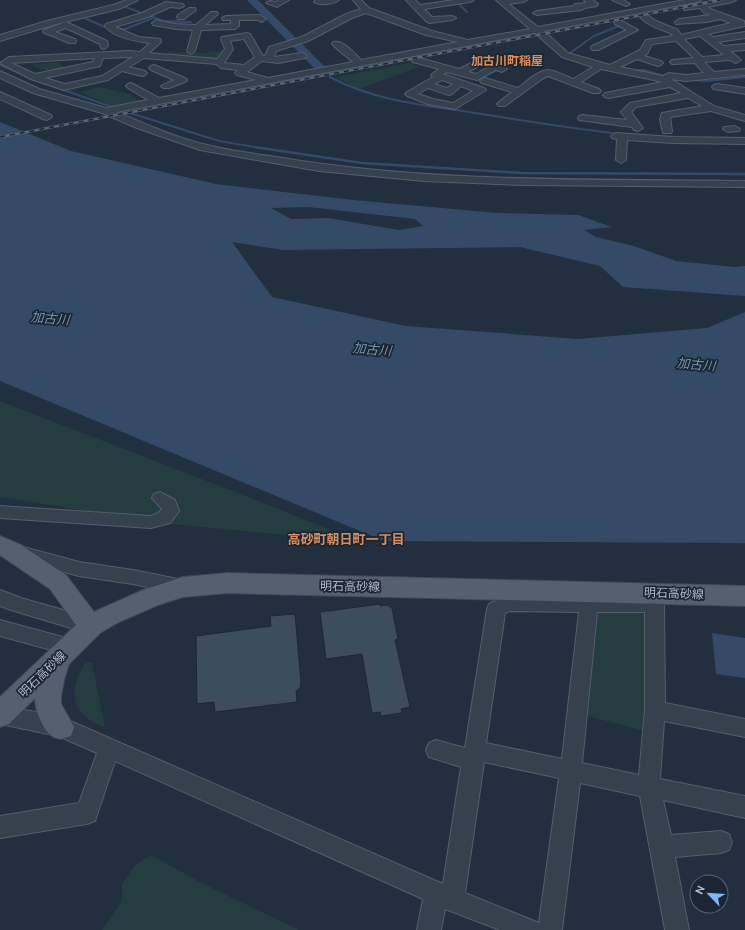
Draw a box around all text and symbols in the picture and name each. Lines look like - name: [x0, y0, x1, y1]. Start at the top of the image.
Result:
- district label: 加古川町稲屋: [471, 54, 543, 67]
- water label: 加古川: [30, 309, 72, 327]
- water label: 加古川: [352, 340, 394, 358]
- water label: 加古川: [676, 355, 718, 373]
- district label: 高砂町朝日町一丁目: [287, 532, 405, 546]
- street label: 明石高砂線: [320, 579, 380, 593]
- street label: 明石高砂線: [644, 585, 704, 601]
- street label: 明石高砂線: [16, 648, 68, 700]
- north arrow: [689, 874, 729, 914]
- text: N: [693, 884, 707, 896]

